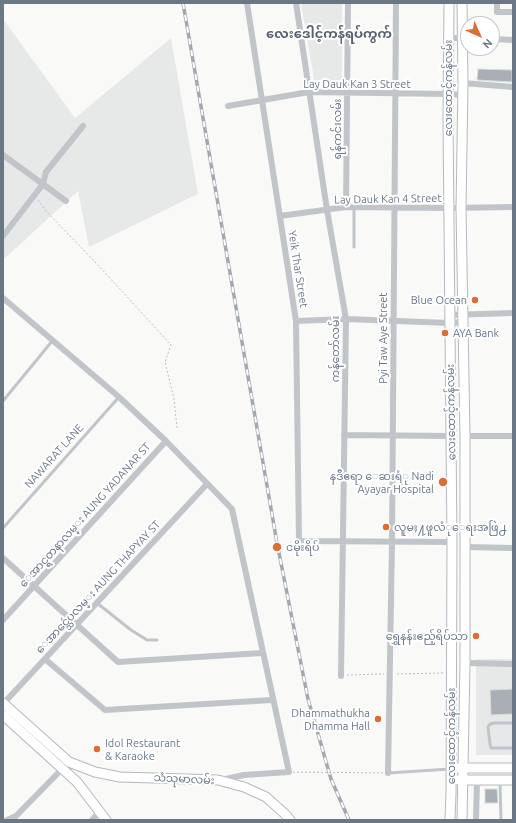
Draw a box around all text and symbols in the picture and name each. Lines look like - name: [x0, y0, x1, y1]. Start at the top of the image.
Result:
- north arrow: [460, 16, 500, 56]
- district label: လေးဒေါင့်ကန်ရပ်ကွက်: [266, 26, 392, 42]
- text: N: [481, 37, 495, 51]
- street label: လေးထောင့်ကန်လမ်း: [441, 40, 455, 136]
- street label: Lay Dauk Kan 3 Street: [303, 77, 411, 91]
- street label: ရန်ကင်းလမ်း: [330, 99, 344, 159]
- street label: Lay Dauk Kan 4 Street: [334, 191, 442, 207]
- street label: Yeik Thar Street: [285, 229, 311, 309]
- street label: Pyi Taw Aye Street: [376, 292, 390, 384]
- place label: Blue Ocean: [411, 293, 467, 307]
- marker: Blue Ocean: [470, 295, 480, 305]
- street label: ကန်တော်လမ်း: [328, 316, 342, 382]
- place label: AYA Bank: [453, 326, 499, 340]
- marker: AYA Bank: [440, 328, 450, 338]
- street label: လေးထောင့်ကန်လမ်း: [444, 364, 458, 460]
- street label: NAWARAT LANE: [22, 421, 86, 491]
- street label: ေအာင္ရတနာလမ္း AUNG YADANAR ST: [17, 440, 153, 590]
- place label: နဒီဧရာ ေဆးရံု Nadi Ayayar Hospital: [330, 469, 434, 495]
- marker: နဒီဧရာ ေဆးရံု Nadi Ayayar Hospital: [437, 476, 449, 488]
- street label: ေအာင္သေဴပလမ္း AUNG THAPYAY ST: [33, 518, 163, 656]
- place label: လူမႈ႔ဖူလံုေရးအဖြဲ႕: [394, 520, 506, 534]
- marker: လူမႈ႔ဖူလံုေရးအဖြဲ႕: [381, 522, 391, 532]
- place label: ငမိုးရိပ်: [286, 540, 319, 554]
- marker: ငမိုးရိပ်: [271, 541, 283, 553]
- place label: ရွှေနန်းဧည့်ရိပ်သာ: [386, 629, 468, 643]
- marker: ရွှေနန်းဧည့်ရိပ်သာ: [471, 631, 481, 641]
- street label: လေးထောင့်ကန်လမ်း: [444, 688, 458, 784]
- place label: Dhammathukha Dhamma Hall: [291, 706, 370, 732]
- marker: Dhammathukha Dhamma Hall: [373, 714, 383, 724]
- place label: Idol Restaurant & Karaoke: [105, 736, 180, 762]
- marker: Idol Restaurant & Karaoke: [92, 744, 102, 754]
- street label: သံသုမာလမ်း: [153, 771, 215, 787]

